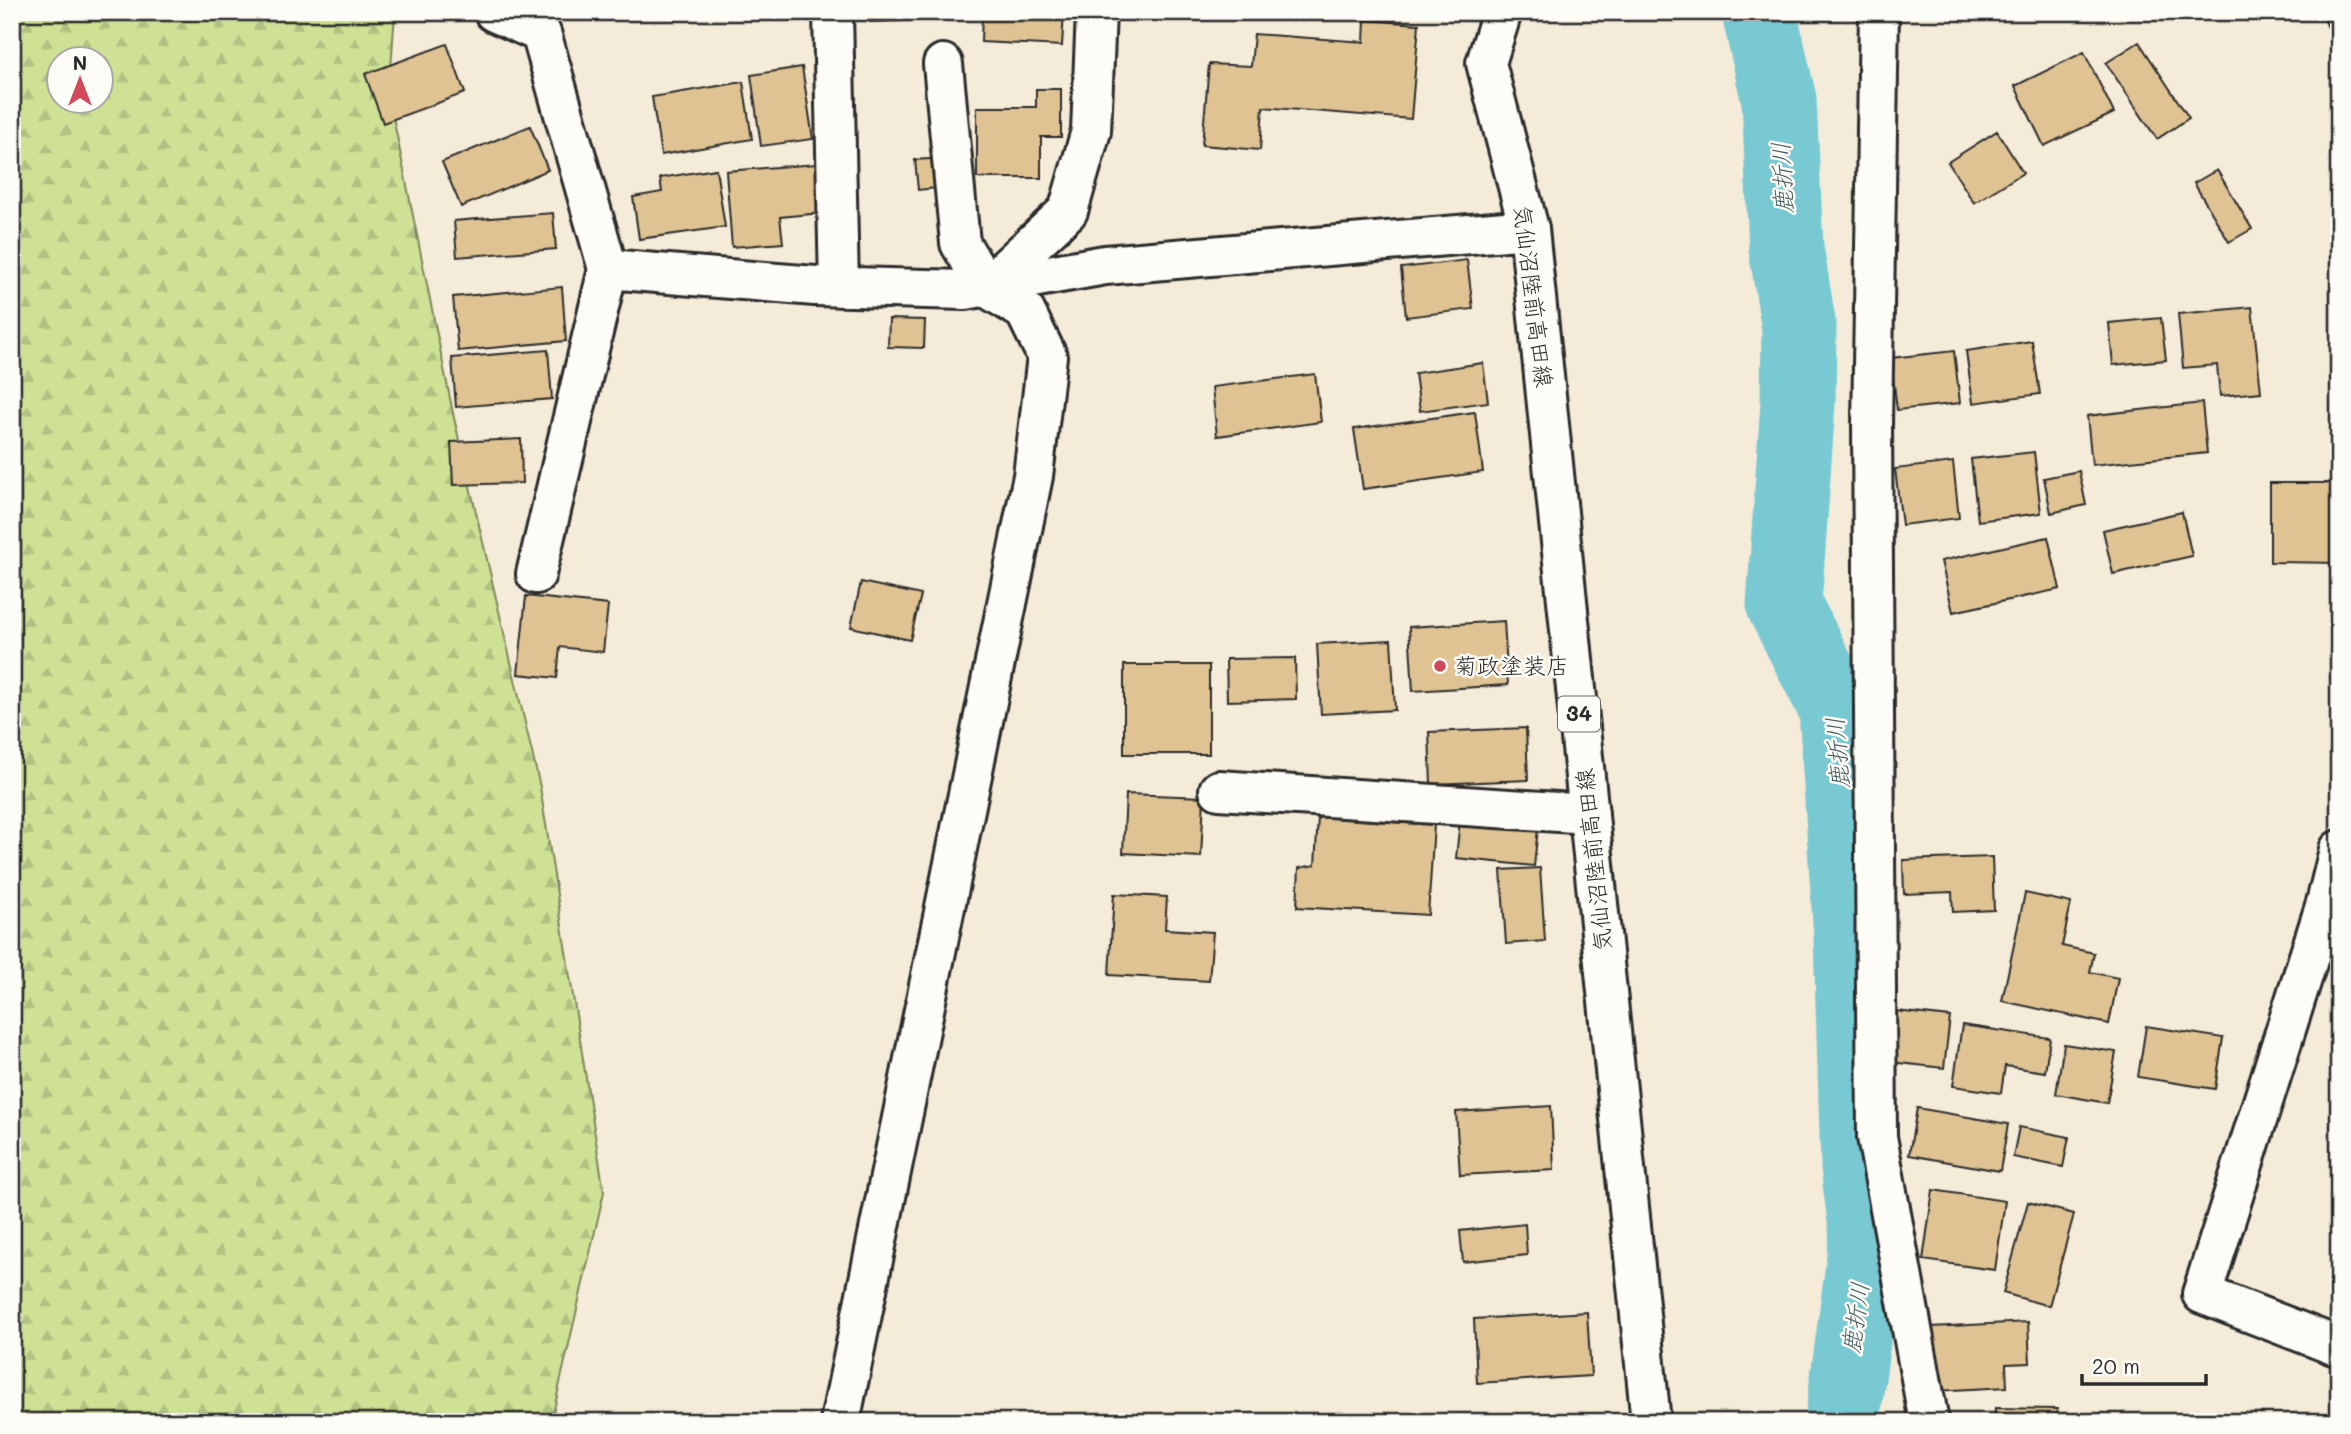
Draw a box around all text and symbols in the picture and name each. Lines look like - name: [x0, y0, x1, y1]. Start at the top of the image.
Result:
- north arrow: [46, 46, 116, 116]
- text: N: [73, 50, 87, 75]
- water label: 鹿折川: [1764, 141, 1799, 215]
- street label: 気仙沼陸前高田線: [1508, 203, 1560, 389]
- place label: 菊政塗装店: [1454, 650, 1569, 680]
- marker: 菊政塗装店: [1432, 658, 1448, 674]
- road number: 34: [1558, 696, 1600, 732]
- water label: 鹿折川: [1818, 716, 1855, 790]
- street label: 気仙沼陸前高田線: [1568, 767, 1618, 953]
- water label: 鹿折川: [1834, 1280, 1875, 1356]
- scale bar: [2082, 1343, 2206, 1387]
- text: 20 m: [2092, 1352, 2140, 1379]

